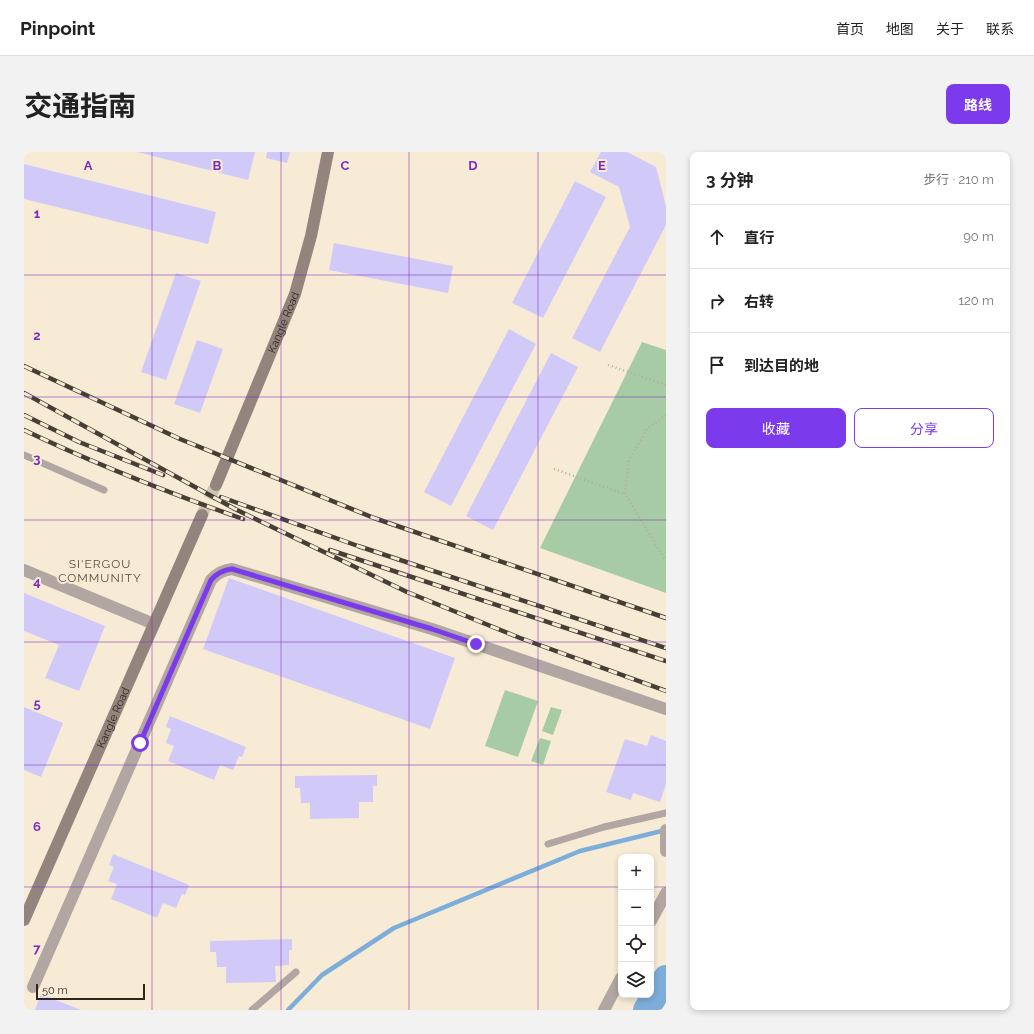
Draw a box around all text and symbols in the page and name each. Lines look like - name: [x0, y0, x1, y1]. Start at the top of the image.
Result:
- text: Pinpoint: [20, 17, 95, 39]
- text: 首页: [836, 21, 864, 37]
- text: 地图: [886, 21, 914, 37]
- text: 关于: [936, 21, 964, 37]
- text: 联系: [986, 21, 1014, 37]
- button: 路线: [946, 84, 1010, 124]
- text: 交通指南: [24, 90, 136, 123]
- text: A: [84, 158, 93, 173]
- text: B: [213, 158, 222, 173]
- text: C: [341, 158, 350, 173]
- text: D: [468, 158, 478, 173]
- text: E: [598, 158, 606, 173]
- text: 3 分钟: [706, 170, 754, 190]
- text: 步行 · 210 m: [923, 172, 994, 187]
- text: 1: [34, 206, 41, 221]
- icon: ahead: [706, 226, 728, 248]
- text: 直行: [744, 229, 774, 247]
- text: 90 m: [963, 229, 994, 244]
- street label: Kangle Road: [265, 290, 302, 355]
- icon: right: [706, 290, 728, 312]
- text: 右转: [744, 293, 774, 311]
- text: 120 m: [958, 293, 994, 308]
- text: 2: [33, 328, 41, 343]
- icon: arrive: [706, 354, 728, 376]
- text: 到达目的地: [744, 357, 819, 375]
- button: 收藏: [706, 408, 846, 448]
- button: 分享: [854, 408, 994, 448]
- text: 3: [33, 451, 41, 466]
- district label: SI'ERGOU COMMUNITY: [58, 557, 142, 585]
- text: 4: [33, 574, 41, 589]
- route end: [467, 635, 485, 653]
- street label: Kangle Road: [94, 685, 132, 750]
- text: 5: [33, 696, 41, 711]
- route start: [131, 734, 149, 752]
- text: 6: [33, 819, 41, 834]
- map controls: [618, 854, 654, 998]
- button: +: [618, 854, 654, 890]
- button: −: [618, 890, 654, 926]
- button: locate: [618, 926, 654, 962]
- text: 7: [33, 941, 41, 956]
- button: layers: [618, 962, 654, 998]
- scale bar: [36, 982, 145, 1001]
- text: 50 m: [42, 984, 68, 997]

